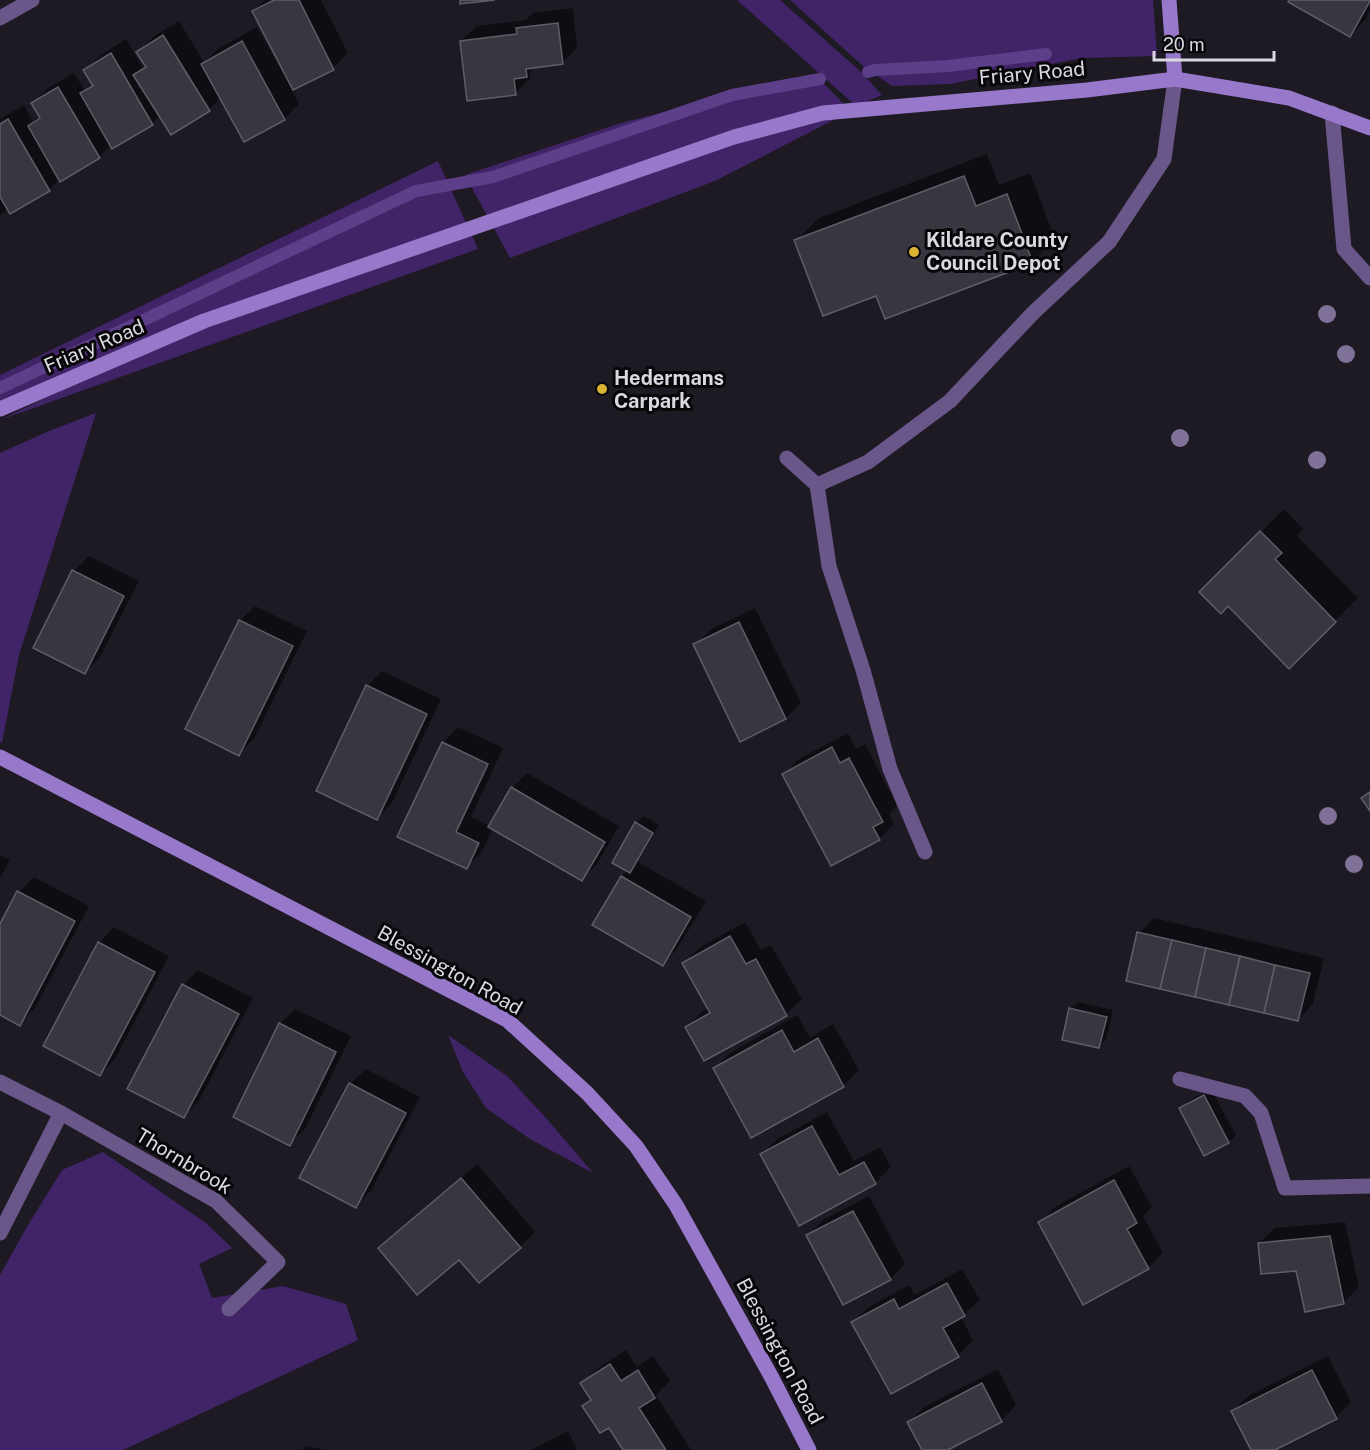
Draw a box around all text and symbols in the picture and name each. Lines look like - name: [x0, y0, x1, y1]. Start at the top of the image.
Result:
- scale bar: [1154, 24, 1274, 62]
- text: 20 m: [1163, 34, 1205, 55]
- street label: Friary Road: [978, 56, 1086, 90]
- place label: Kildare County Council Depot: [926, 228, 1068, 275]
- marker: Kildare County Council Depot: [907, 245, 921, 259]
- street label: Friary Road: [40, 314, 148, 378]
- place label: Hedermans Carpark: [614, 366, 724, 413]
- marker: Hedermans Carpark: [595, 382, 609, 396]
- street label: Blessington Road: [373, 920, 527, 1020]
- street label: Thornbrook: [132, 1123, 236, 1199]
- street label: Blessington Road: [731, 1274, 829, 1428]

